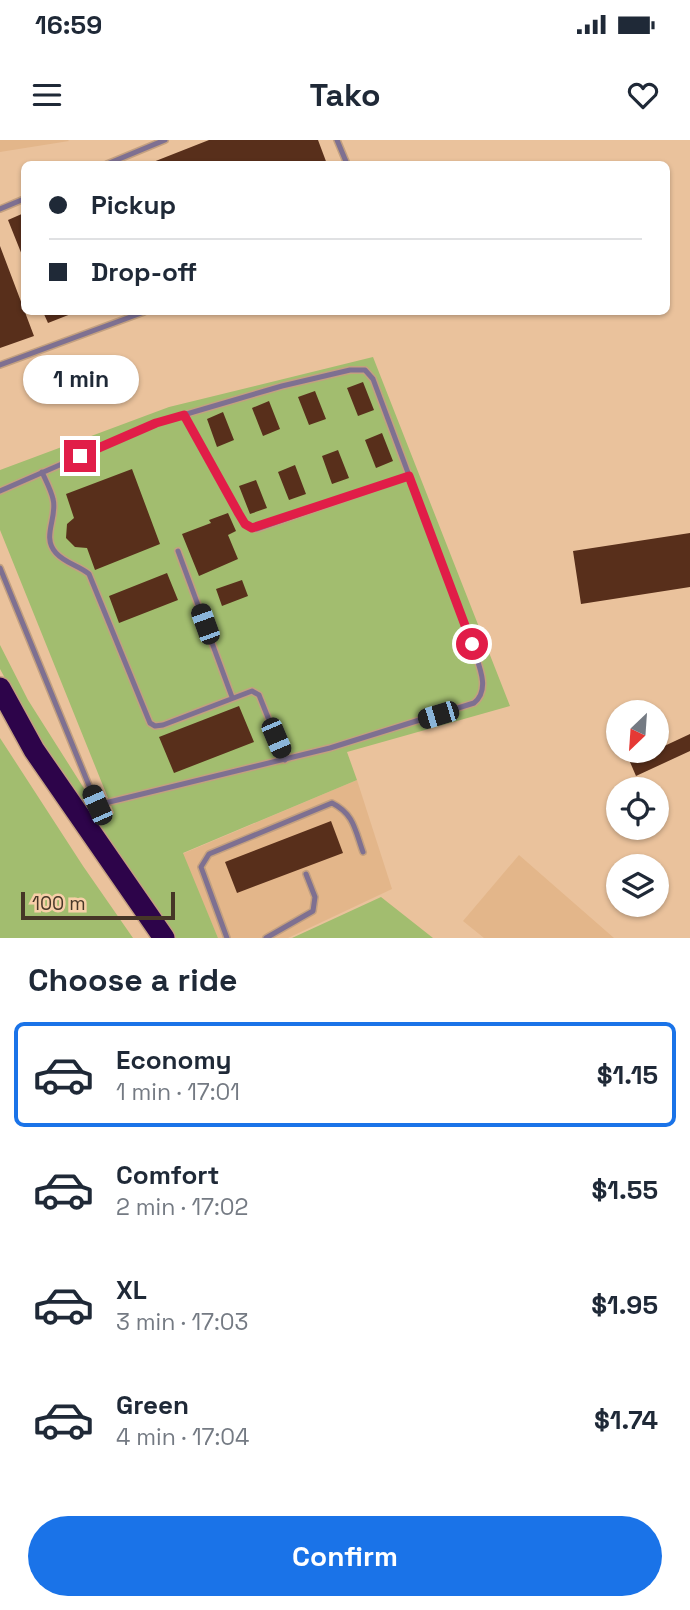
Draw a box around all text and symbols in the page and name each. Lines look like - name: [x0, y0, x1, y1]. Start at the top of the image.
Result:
- text: 16:59: [35, 8, 102, 42]
- text: Tako: [309, 75, 381, 115]
- icon: menu: [28, 76, 66, 114]
- icon: heart: [624, 76, 662, 114]
- text: Pickup: [91, 188, 176, 222]
- text: Drop-off: [91, 255, 197, 289]
- callout: 1 min: [22, 355, 138, 404]
- text: 1 min: [53, 364, 109, 394]
- route end: [64, 440, 96, 472]
- car: [188, 601, 223, 647]
- route start: [456, 628, 488, 660]
- car: [415, 699, 462, 731]
- north arrow: [606, 700, 668, 763]
- map controls: [606, 700, 669, 917]
- car: [259, 715, 294, 761]
- button: locate: [606, 777, 669, 840]
- car: [79, 782, 116, 828]
- button: layers: [606, 854, 669, 917]
- scale bar: [21, 889, 175, 921]
- text: 100 m: [32, 891, 86, 916]
- text: Choose a ride: [28, 960, 238, 1000]
- icon: car: [32, 1043, 95, 1106]
- text: Economy: [116, 1043, 232, 1077]
- text: $1.15: [597, 1058, 658, 1092]
- text: 1 min · 17:01: [116, 1077, 240, 1107]
- icon: car: [32, 1158, 95, 1221]
- text: Comfort: [116, 1158, 219, 1192]
- text: $1.55: [592, 1173, 658, 1207]
- text: 2 min · 17:02: [116, 1192, 248, 1222]
- icon: car: [32, 1273, 95, 1336]
- text: XL: [116, 1273, 147, 1307]
- text: $1.95: [591, 1288, 658, 1322]
- text: 3 min · 17:03: [116, 1307, 248, 1337]
- icon: car: [32, 1388, 95, 1451]
- text: Green: [116, 1388, 189, 1422]
- text: $1.74: [594, 1403, 658, 1437]
- text: 4 min · 17:04: [116, 1422, 249, 1452]
- button: Confirm: [28, 1516, 662, 1596]

